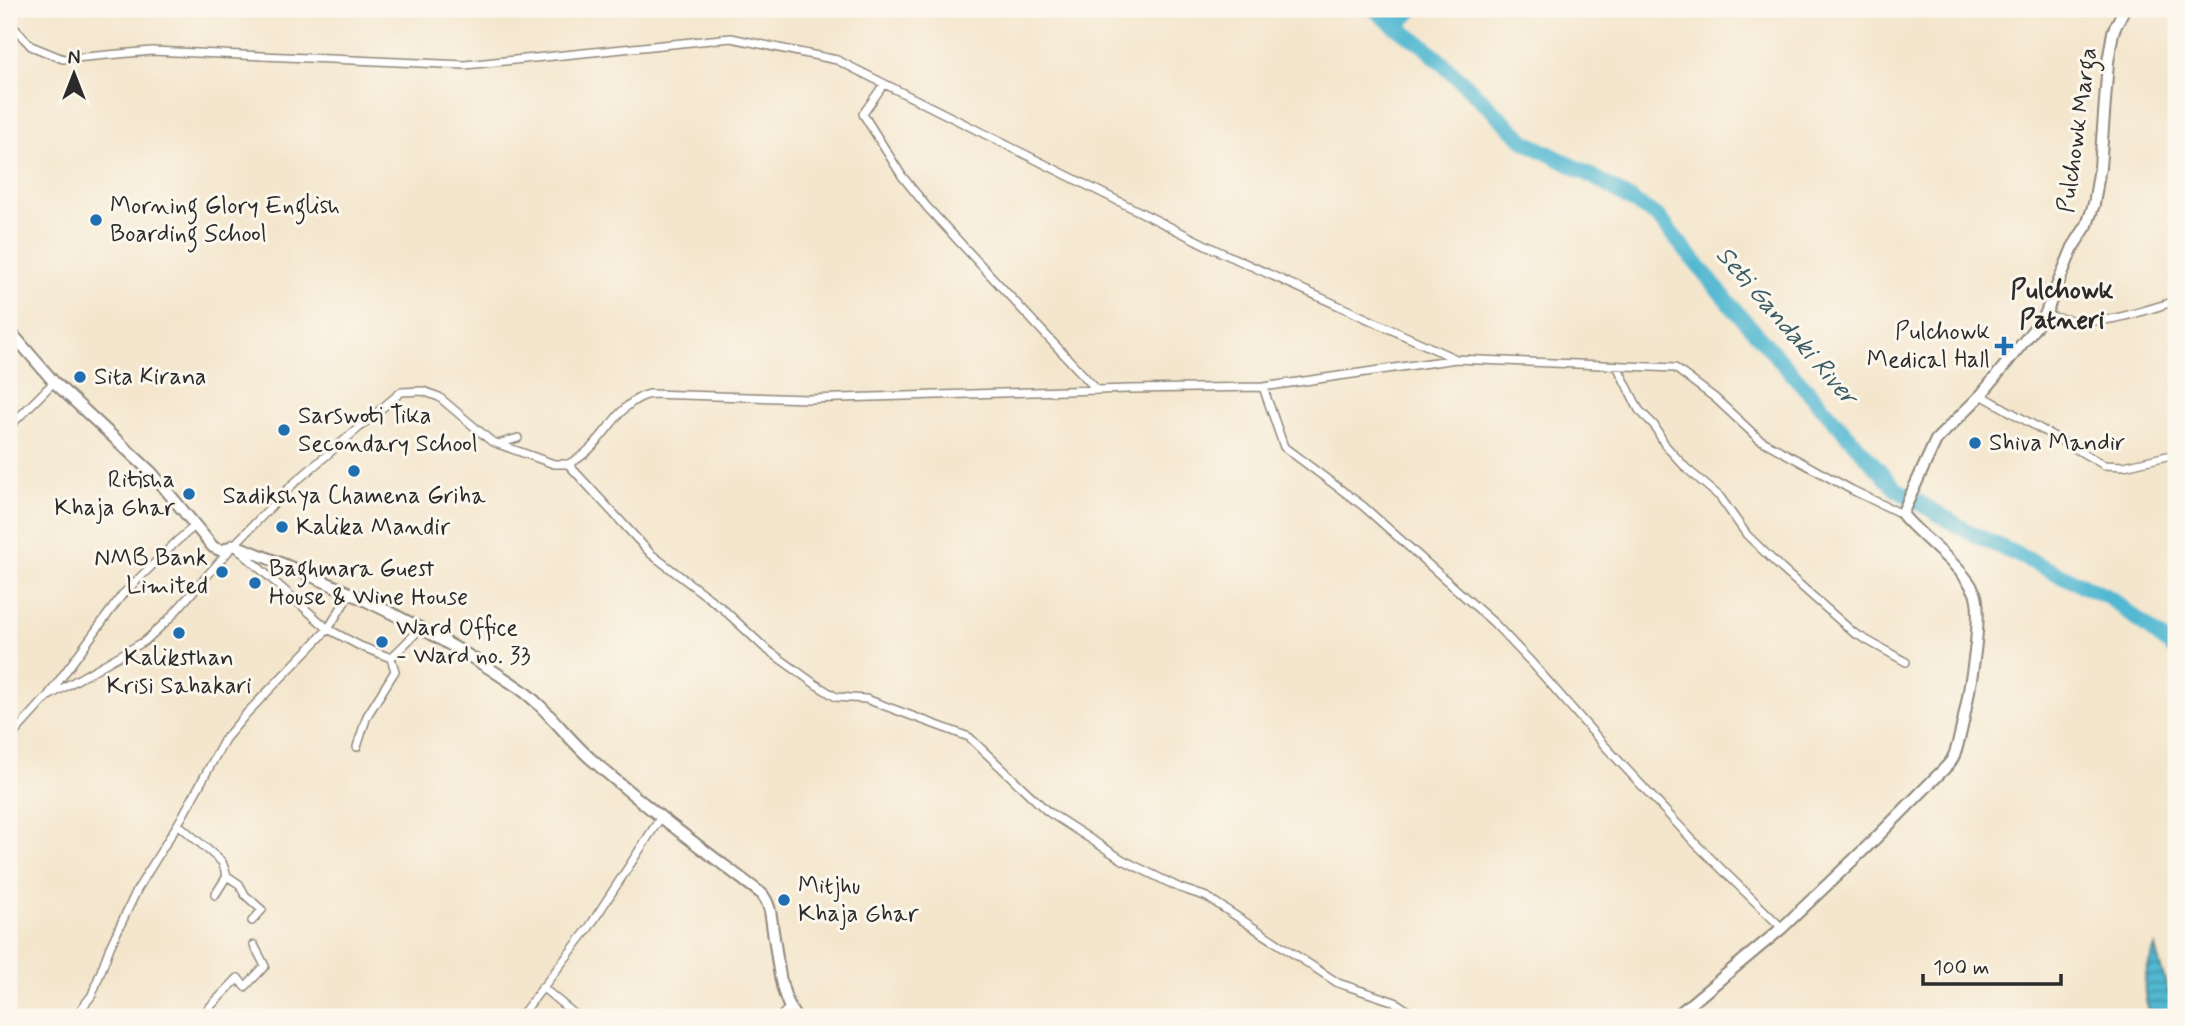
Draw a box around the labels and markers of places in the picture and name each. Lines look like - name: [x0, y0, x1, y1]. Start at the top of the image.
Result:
- place label: Morning Glory English Boarding School: [110, 191, 340, 253]
- marker: Morning Glory English Boarding School: [88, 212, 104, 228]
- place label: Pulchowk Medical Hall: [1867, 317, 1990, 376]
- marker: Pulchowk Medical Hall: [1996, 338, 2012, 354]
- place label: Sita Kirana: [94, 362, 206, 393]
- marker: Sita Kirana: [72, 369, 88, 385]
- place label: Sarswoti Tika Secondary School: [298, 401, 478, 460]
- marker: Sarswoti Tika Secondary School: [276, 422, 292, 438]
- place label: Shiva Mandir: [1989, 428, 2125, 459]
- marker: Shiva Mandir: [1967, 435, 1983, 451]
- marker: Sadikshya Chamena Griha: [346, 463, 362, 479]
- place label: Ritisha Khaja Ghar: [54, 465, 176, 524]
- place label: Sadikshya Chamena Griha: [222, 481, 486, 512]
- marker: Ritisha Khaja Ghar: [181, 486, 197, 502]
- place label: Kalika Mandir: [296, 512, 450, 543]
- marker: Kalika Mandir: [274, 519, 290, 535]
- place label: NMB Bank Limited: [94, 543, 208, 602]
- place label: Baghmara Guest House & Wine House: [269, 554, 468, 613]
- marker: NMB Bank Limited: [214, 564, 230, 580]
- marker: Baghmara Guest House & Wine House: [247, 575, 263, 591]
- place label: Ward Office - Ward no. 33: [396, 613, 531, 672]
- marker: Kaliksthan Krisi Sahakari: [171, 625, 187, 641]
- marker: Ward Office - Ward no. 33: [374, 634, 390, 650]
- place label: Kaliksthan Krisi Sahakari: [107, 643, 251, 702]
- place label: Mitjhu Khaja Ghar: [798, 871, 920, 930]
- marker: Mitjhu Khaja Ghar: [776, 892, 792, 908]

